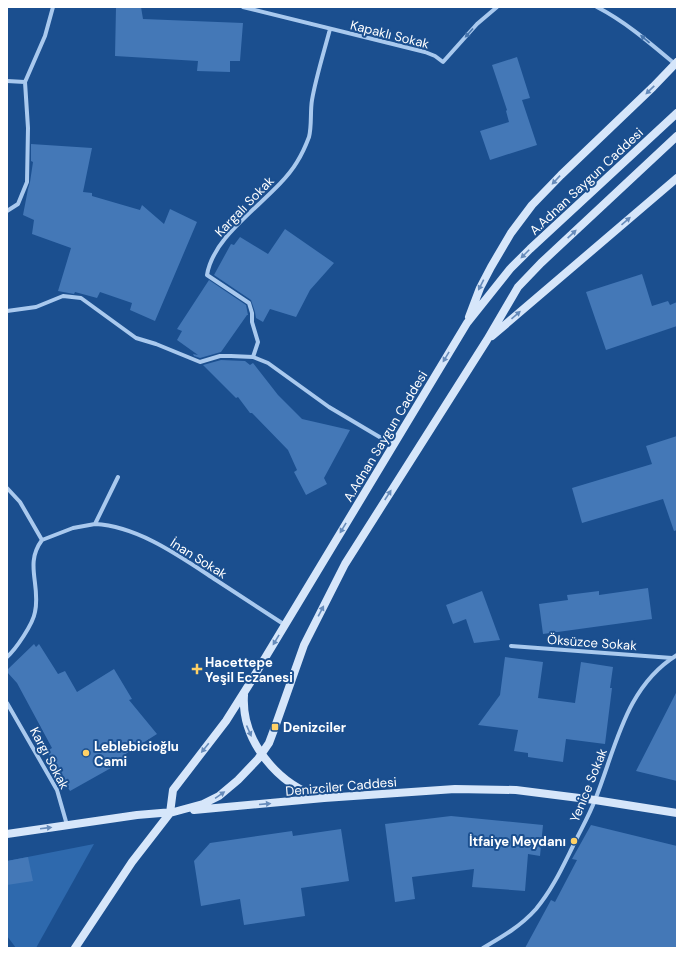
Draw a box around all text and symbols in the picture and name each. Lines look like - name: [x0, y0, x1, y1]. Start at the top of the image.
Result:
- street label: Kapaklı Sokak: [349, 16, 432, 53]
- one-way arrow: [464, 28, 473, 38]
- one-way arrow: [639, 35, 650, 44]
- one-way arrow: [645, 85, 655, 95]
- street label: A.Adnan Saygun Caddesi: [526, 124, 647, 239]
- street label: Kargalı Sokak: [211, 172, 278, 240]
- one-way arrow: [552, 175, 561, 185]
- one-way arrow: [621, 217, 631, 226]
- one-way arrow: [567, 230, 577, 239]
- one-way arrow: [520, 249, 530, 259]
- one-way arrow: [478, 280, 484, 291]
- one-way arrow: [511, 310, 522, 319]
- one-way arrow: [443, 351, 450, 363]
- street label: A.Adnan Saygun Caddesi: [340, 368, 431, 505]
- one-way arrow: [384, 490, 392, 500]
- one-way arrow: [339, 523, 347, 533]
- street label: İnan Sokak: [167, 534, 231, 583]
- one-way arrow: [318, 605, 324, 617]
- street label: Öksüzce Sokak: [547, 631, 638, 654]
- one-way arrow: [273, 634, 280, 646]
- place label: Hacettepe Yeşil Eczanesi: [205, 654, 293, 686]
- marker: Hacettepe Yeşil Eczanesi: [192, 664, 202, 674]
- place label: Denizciler: [283, 719, 347, 736]
- marker: Denizciler: [270, 722, 280, 732]
- street label: Kargı Sokak: [26, 724, 73, 793]
- one-way arrow: [247, 725, 253, 737]
- place label: Leblebicioğlu Cami: [94, 738, 179, 770]
- one-way arrow: [200, 742, 209, 753]
- street label: Yenice Sokak: [566, 745, 611, 825]
- marker: Leblebicioğlu Cami: [81, 748, 91, 758]
- street label: Denizciler Caddesi: [285, 773, 397, 800]
- one-way arrow: [214, 791, 225, 799]
- one-way arrow: [259, 800, 271, 807]
- one-way arrow: [40, 825, 52, 832]
- place label: İtfaiye Meydanı: [469, 833, 566, 850]
- marker: İtfaiye Meydanı: [569, 836, 579, 846]

